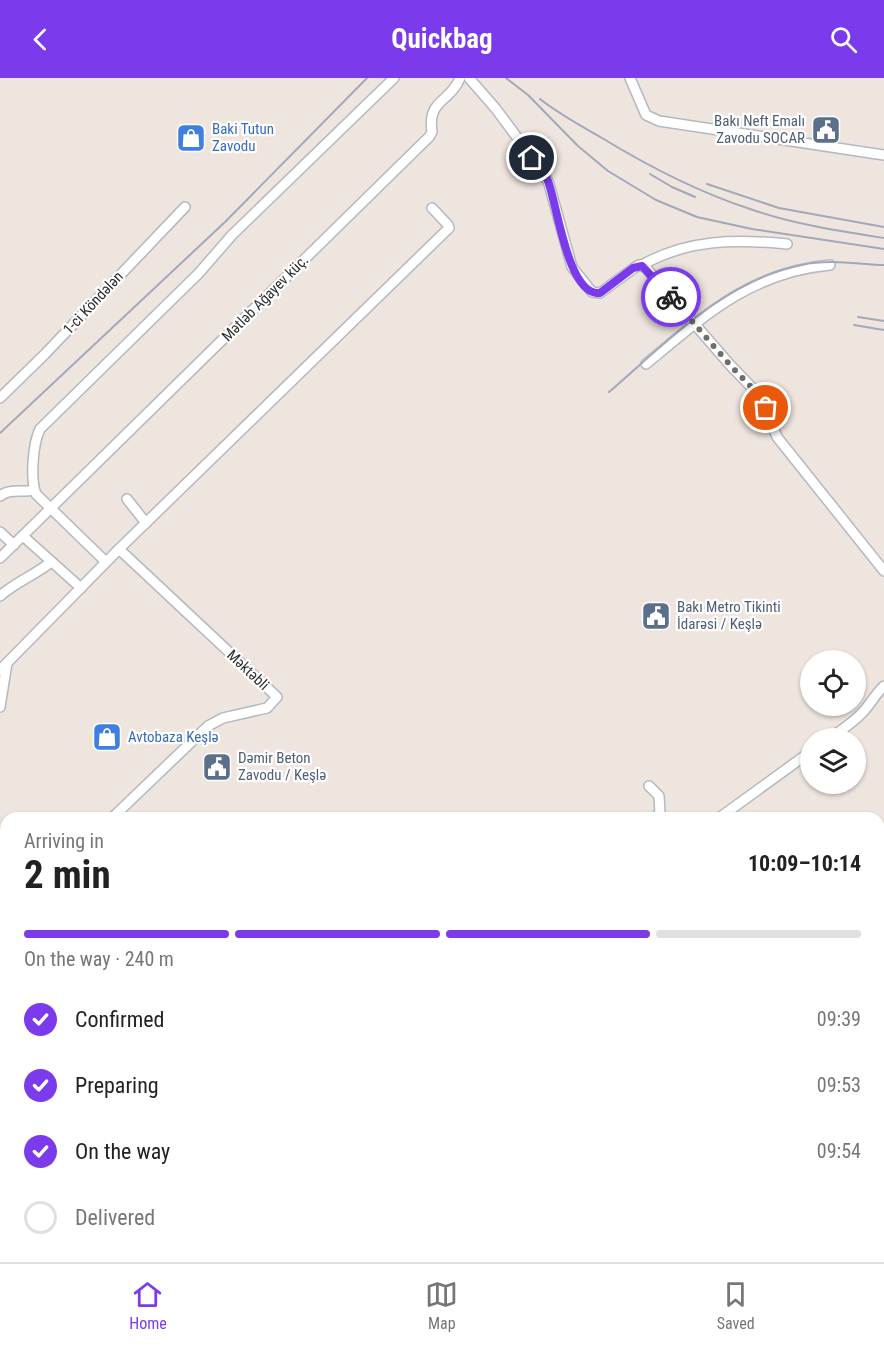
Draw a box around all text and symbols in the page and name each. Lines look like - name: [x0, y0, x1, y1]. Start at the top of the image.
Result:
- icon: back: [24, 23, 57, 56]
- text: Quickbag: [391, 23, 493, 55]
- icon: search: [827, 23, 860, 56]
- place label: Bakı Neft Emalı Zavodu SOCAR: [714, 112, 805, 147]
- public building icon: Bakı Neft Emalı Zavodu SOCAR: [810, 114, 842, 146]
- place label: Baki Tutun Zavodu: [212, 120, 274, 155]
- shop icon: Baki Tutun Zavodu: [175, 122, 207, 154]
- pin: [506, 132, 557, 183]
- icon: home: [515, 141, 548, 174]
- street label: Mətləb Ağayev küç.: [218, 251, 312, 345]
- courier: [641, 267, 701, 327]
- street label: 1-ci Köndələn: [59, 268, 127, 338]
- icon: bike: [655, 281, 688, 314]
- pin: [740, 382, 791, 433]
- icon: bag: [749, 391, 782, 424]
- place label: Bakı Metro Tikinti İdarəsi / Keşlə: [677, 598, 781, 633]
- public building icon: Bakı Metro Tikinti İdarəsi / Keşlə: [640, 600, 672, 632]
- street label: Məktəbli: [223, 646, 273, 694]
- map controls: [800, 650, 866, 794]
- button: locate: [800, 650, 866, 716]
- shop icon: Avtobaza Keşlə: [91, 721, 123, 753]
- place label: Avtobaza Keşlə: [128, 728, 219, 746]
- button: layers: [800, 728, 866, 794]
- place label: Dəmir Beton Zavodu / Keşlə: [238, 749, 326, 784]
- public building icon: Dəmir Beton Zavodu / Keşlə: [201, 751, 233, 783]
- text: Arriving in: [24, 829, 104, 853]
- text: 10:09–10:14: [748, 851, 861, 876]
- text: 2 min: [24, 852, 111, 898]
- text: On the way · 240 m: [24, 947, 174, 971]
- icon: check: [24, 1003, 57, 1036]
- text: Confirmed: [75, 1007, 164, 1032]
- text: 09:39: [817, 1007, 861, 1031]
- icon: check: [24, 1069, 57, 1102]
- text: Preparing: [75, 1073, 159, 1098]
- text: 09:53: [817, 1073, 861, 1097]
- icon: check: [24, 1135, 57, 1168]
- text: On the way: [75, 1139, 170, 1164]
- text: 09:54: [817, 1139, 861, 1163]
- text: Delivered: [75, 1205, 155, 1230]
- tab: Home: [129, 1278, 167, 1333]
- tab: Map: [425, 1278, 458, 1333]
- tab: Saved: [717, 1278, 755, 1333]

